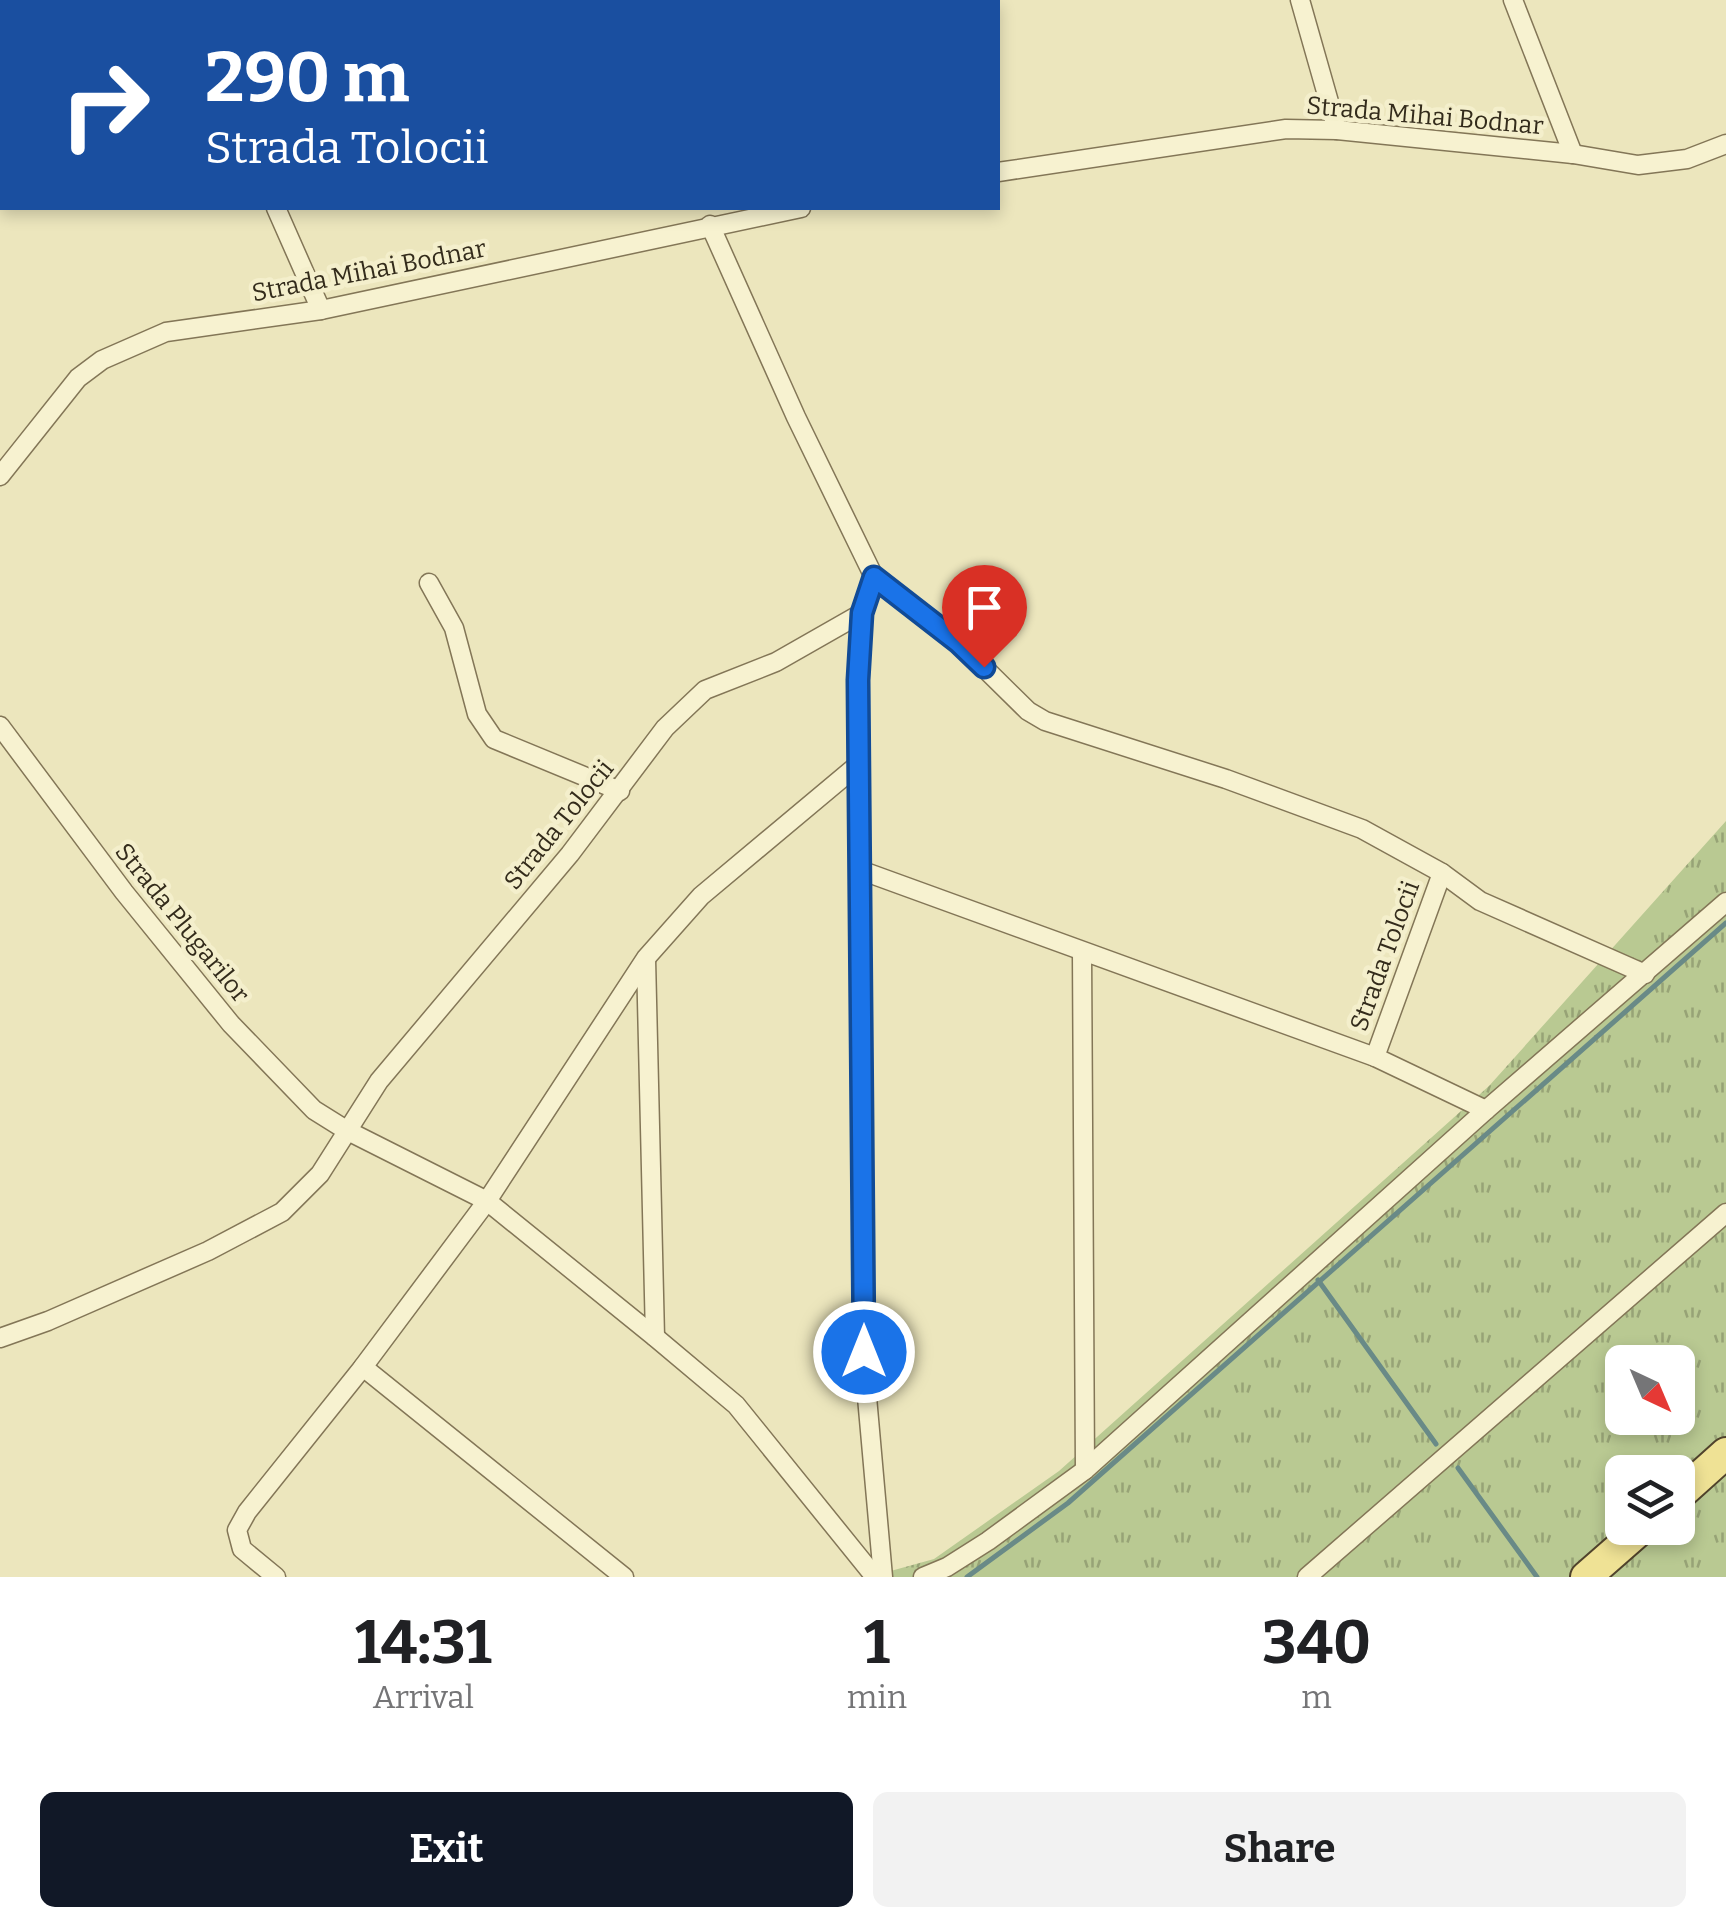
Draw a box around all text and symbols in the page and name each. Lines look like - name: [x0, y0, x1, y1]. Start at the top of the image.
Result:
- text: 290 m: [205, 36, 410, 120]
- icon: right: [40, 40, 170, 170]
- street label: Strada Mihai Bodnar: [1305, 91, 1545, 141]
- text: Strada Tolocii: [205, 121, 489, 175]
- street label: Strada Mihai Bodnar: [249, 234, 489, 308]
- pin: [942, 565, 1027, 668]
- icon: arrive: [957, 580, 1012, 635]
- street label: Strada Tolocii: [498, 754, 620, 896]
- street label: Strada Plugarilor: [109, 837, 255, 1009]
- street label: Strada Tolocii: [1344, 877, 1426, 1035]
- position arrow: [812, 1300, 916, 1404]
- north arrow: [1605, 1345, 1695, 1435]
- map controls: [1605, 1345, 1695, 1545]
- button: layers: [1605, 1455, 1695, 1545]
- text: 14:31: [355, 1607, 492, 1679]
- text: 1: [864, 1607, 890, 1679]
- text: 340: [1262, 1607, 1371, 1679]
- text: Arrival: [373, 1678, 474, 1716]
- text: min: [847, 1678, 907, 1716]
- text: m: [1301, 1678, 1332, 1716]
- button: Exit: [40, 1792, 853, 1907]
- button: Share: [873, 1792, 1686, 1907]

